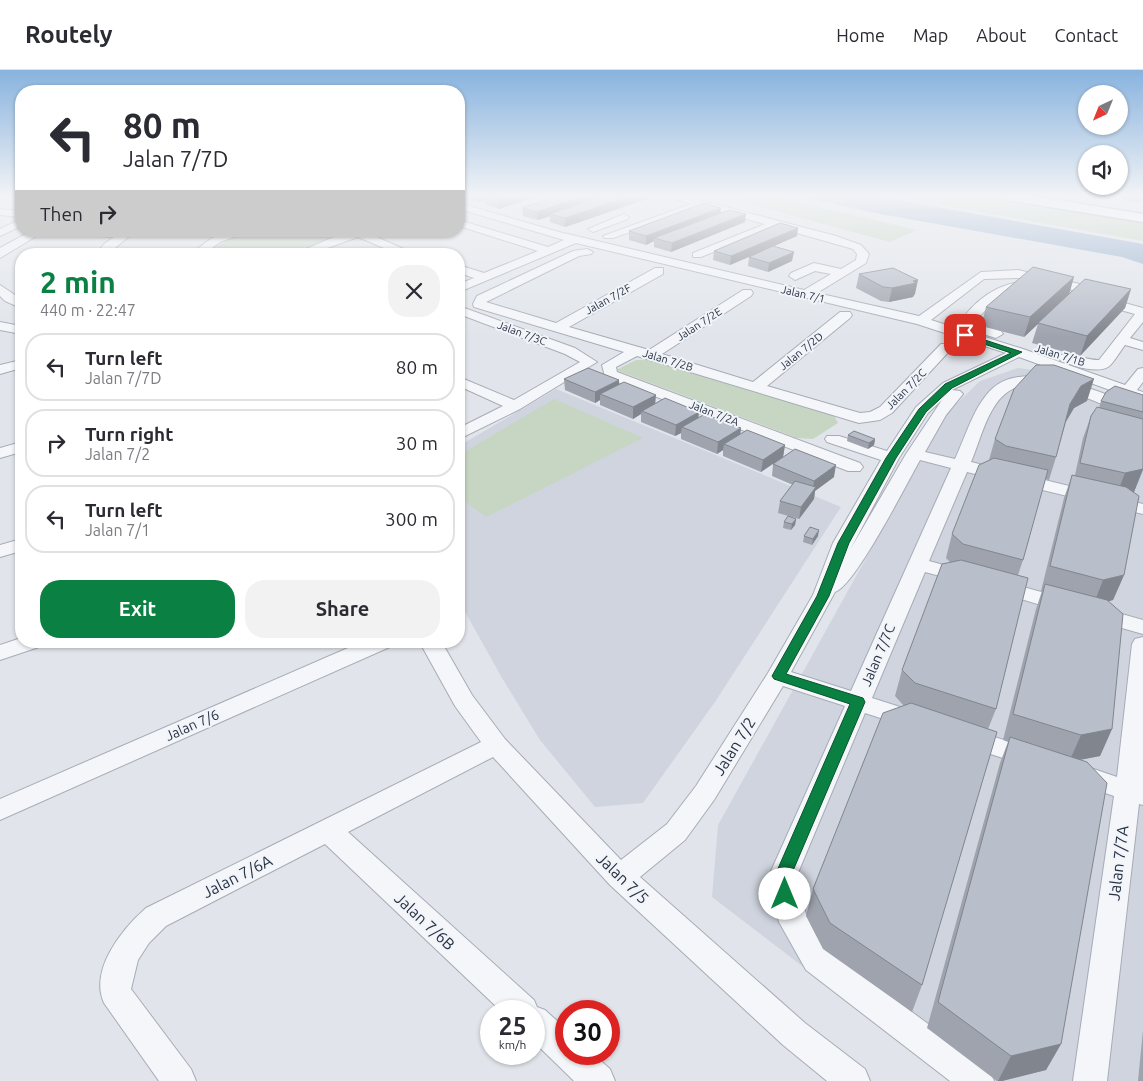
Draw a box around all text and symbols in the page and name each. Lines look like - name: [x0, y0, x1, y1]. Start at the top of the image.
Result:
- text: Routely: [25, 21, 112, 48]
- text: Home: [836, 25, 885, 45]
- text: Map: [913, 25, 948, 45]
- text: About: [976, 25, 1026, 45]
- text: Contact: [1054, 25, 1118, 45]
- north arrow: [1078, 85, 1128, 135]
- map controls: [1078, 85, 1128, 195]
- icon: left: [40, 105, 105, 170]
- text: 80 m: [123, 105, 201, 145]
- button: sound: [1078, 145, 1128, 195]
- text: Jalan 7/7D: [123, 146, 228, 171]
- icon: right: [93, 200, 121, 228]
- text: Then: [40, 203, 83, 225]
- text: 2 min: [40, 265, 116, 299]
- button: close: [388, 265, 440, 317]
- street label: Jalan 7/2F: [583, 281, 633, 317]
- street label: Jalan 7/1: [780, 283, 826, 305]
- text: 440 m · 22:47: [40, 301, 136, 319]
- street label: Jalan 7/2E: [674, 305, 724, 343]
- pin: [944, 314, 986, 356]
- street label: Jalan 7/3C: [496, 319, 549, 348]
- icon: arrive: [951, 321, 979, 349]
- street label: Jalan 7/2D: [777, 330, 825, 372]
- street label: Jalan 7/1B: [1033, 342, 1087, 368]
- text: Turn left: [85, 347, 163, 369]
- street label: Jalan 7/2B: [641, 347, 695, 373]
- icon: left: [42, 353, 70, 381]
- text: 80 m: [396, 356, 438, 378]
- street label: Jalan 7/2C: [884, 366, 929, 411]
- text: Jalan 7/7D: [85, 369, 162, 387]
- street label: Jalan 7/2A: [688, 398, 741, 428]
- text: Turn right: [85, 423, 173, 445]
- icon: right: [42, 429, 70, 457]
- text: 30 m: [396, 432, 438, 454]
- text: Jalan 7/2: [85, 445, 150, 463]
- text: Turn left: [85, 499, 163, 521]
- icon: left: [42, 505, 70, 533]
- text: 300 m: [385, 508, 438, 530]
- text: Jalan 7/1: [85, 521, 150, 539]
- button: Exit: [40, 580, 235, 638]
- button: Share: [245, 580, 440, 638]
- street label: Jalan 7/7C: [858, 621, 898, 688]
- street label: Jalan 7/6: [163, 706, 221, 744]
- street label: Jalan 7/2: [709, 714, 759, 778]
- street label: Jalan 7/7A: [1104, 824, 1132, 902]
- street label: Jalan 7/5: [593, 849, 653, 907]
- street label: Jalan 7/6A: [199, 851, 275, 901]
- position arrow: [758, 867, 810, 919]
- street label: Jalan 7/6B: [391, 889, 459, 953]
- speed limit sign: 30: [555, 1000, 620, 1065]
- text: 25: [498, 1012, 527, 1040]
- text: km/h: [499, 1038, 526, 1051]

